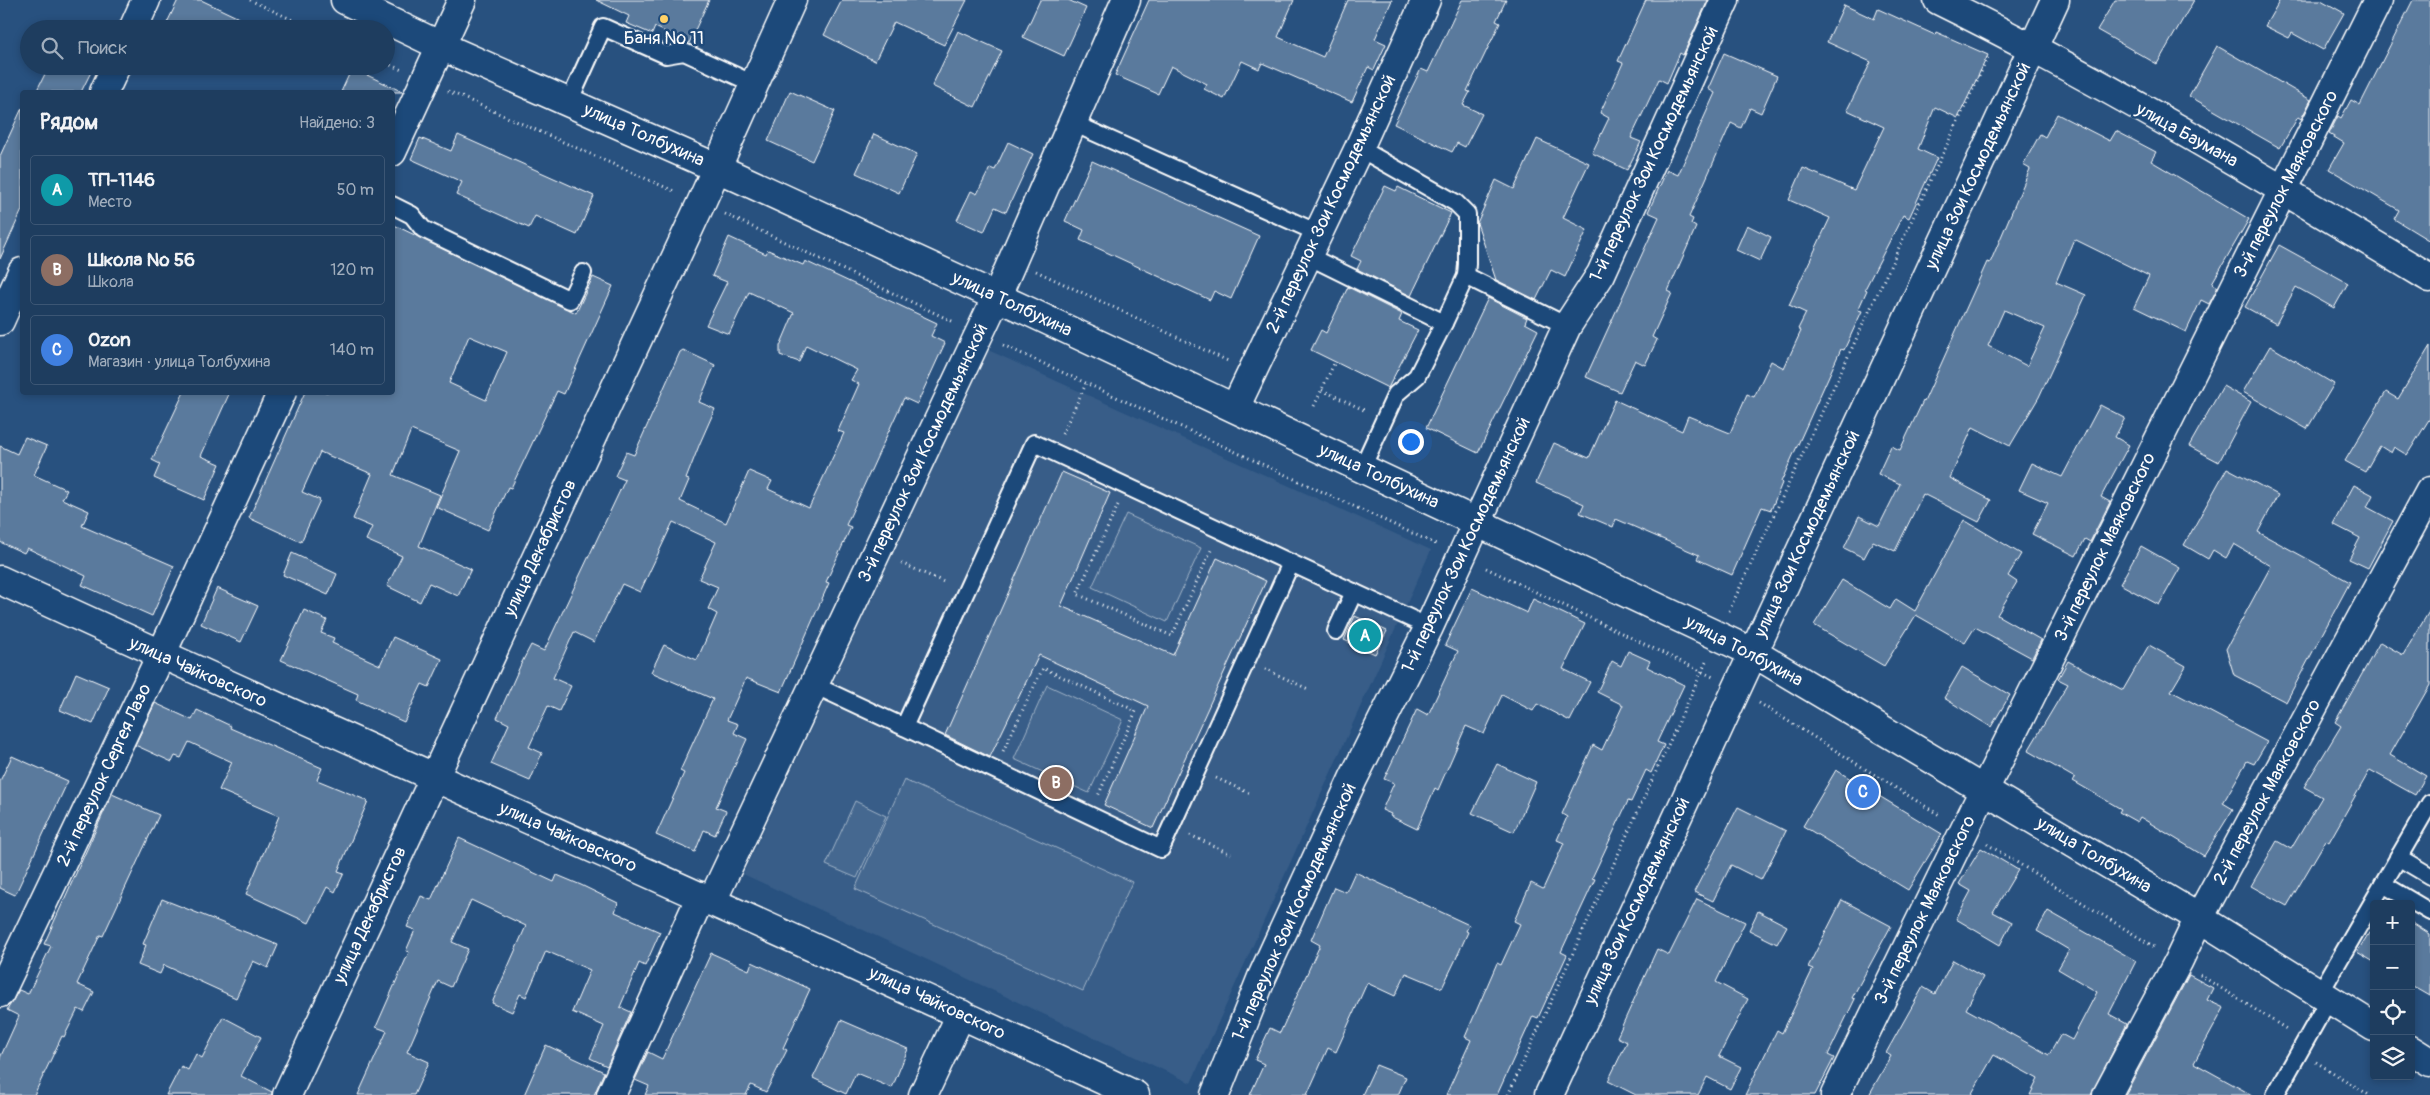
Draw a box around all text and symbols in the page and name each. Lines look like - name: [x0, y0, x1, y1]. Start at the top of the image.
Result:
- marker: Баня № 11: [658, 13, 670, 25]
- search box: [20, 20, 395, 75]
- street label: 1-й переулок Зои Космодемьянской: [1584, 22, 1724, 286]
- place label: Баня № 11: [624, 27, 704, 50]
- icon: search: [38, 34, 66, 62]
- text: Поиск: [78, 36, 128, 60]
- street label: улица Зои Космодемьянской: [1919, 59, 2036, 274]
- street label: 2-й переулок Зои Космодемьянской: [1261, 71, 1401, 337]
- street label: 3-й переулок Маяковского: [2229, 86, 2343, 282]
- street label: улица Баумана: [2131, 97, 2242, 172]
- street label: улица Толбухина: [579, 98, 708, 172]
- text: Рядом: [40, 109, 98, 136]
- text: Найдено: 3: [299, 113, 375, 133]
- text: ТП-1146: [88, 168, 155, 192]
- text: A: [52, 180, 62, 200]
- text: 50 m: [337, 180, 374, 200]
- text: Место: [88, 192, 132, 212]
- text: Школа № 56: [88, 248, 195, 272]
- text: B: [52, 260, 62, 280]
- text: 120 m: [330, 260, 374, 280]
- street label: улица Толбухина: [947, 266, 1076, 342]
- text: Школа: [88, 272, 134, 292]
- street label: 3-й переулок Зои Космодемьянской: [853, 320, 993, 586]
- text: Ozon: [88, 328, 131, 352]
- text: C: [52, 340, 62, 360]
- text: 140 m: [330, 340, 374, 360]
- text: Магазин · улица Толбухина: [88, 352, 271, 372]
- street label: 1-й переулок Зои Космодемьянской: [1396, 413, 1536, 677]
- street label: улица Зои Космодемьянской: [1748, 427, 1865, 642]
- your location: [1398, 429, 1424, 455]
- street label: улица Толбухина: [1314, 438, 1443, 514]
- street label: 3-й переулок Маяковского: [2049, 449, 2161, 645]
- street label: улица Декабристов: [498, 476, 582, 621]
- street label: улица Толбухина: [1680, 610, 1807, 692]
- pin: A: [1349, 617, 1381, 655]
- street label: улица Чайковского: [125, 631, 271, 713]
- street label: 2-й переулок Сергея Лазо: [52, 680, 157, 870]
- street label: 2-й переулок Маяковского: [2208, 695, 2326, 889]
- pin: B: [1040, 764, 1072, 802]
- pin: C: [1847, 773, 1879, 811]
- street label: 1-й переулок Зои Космодемьянской: [1227, 780, 1361, 1044]
- street label: улица Зои Космодемьянской: [1578, 794, 1695, 1009]
- street label: улица Чайковского: [495, 796, 641, 878]
- street label: улица Толбухина: [2031, 811, 2156, 898]
- street label: 3-й переулок Маяковского: [1869, 812, 1981, 1008]
- street label: улица Декабристов: [328, 843, 412, 988]
- map controls: [2370, 900, 2415, 1080]
- button: +: [2370, 900, 2415, 945]
- button: −: [2370, 945, 2415, 990]
- street label: улица Чайковского: [864, 961, 1009, 1045]
- button: locate: [2370, 990, 2415, 1035]
- button: layers: [2370, 1035, 2415, 1080]

